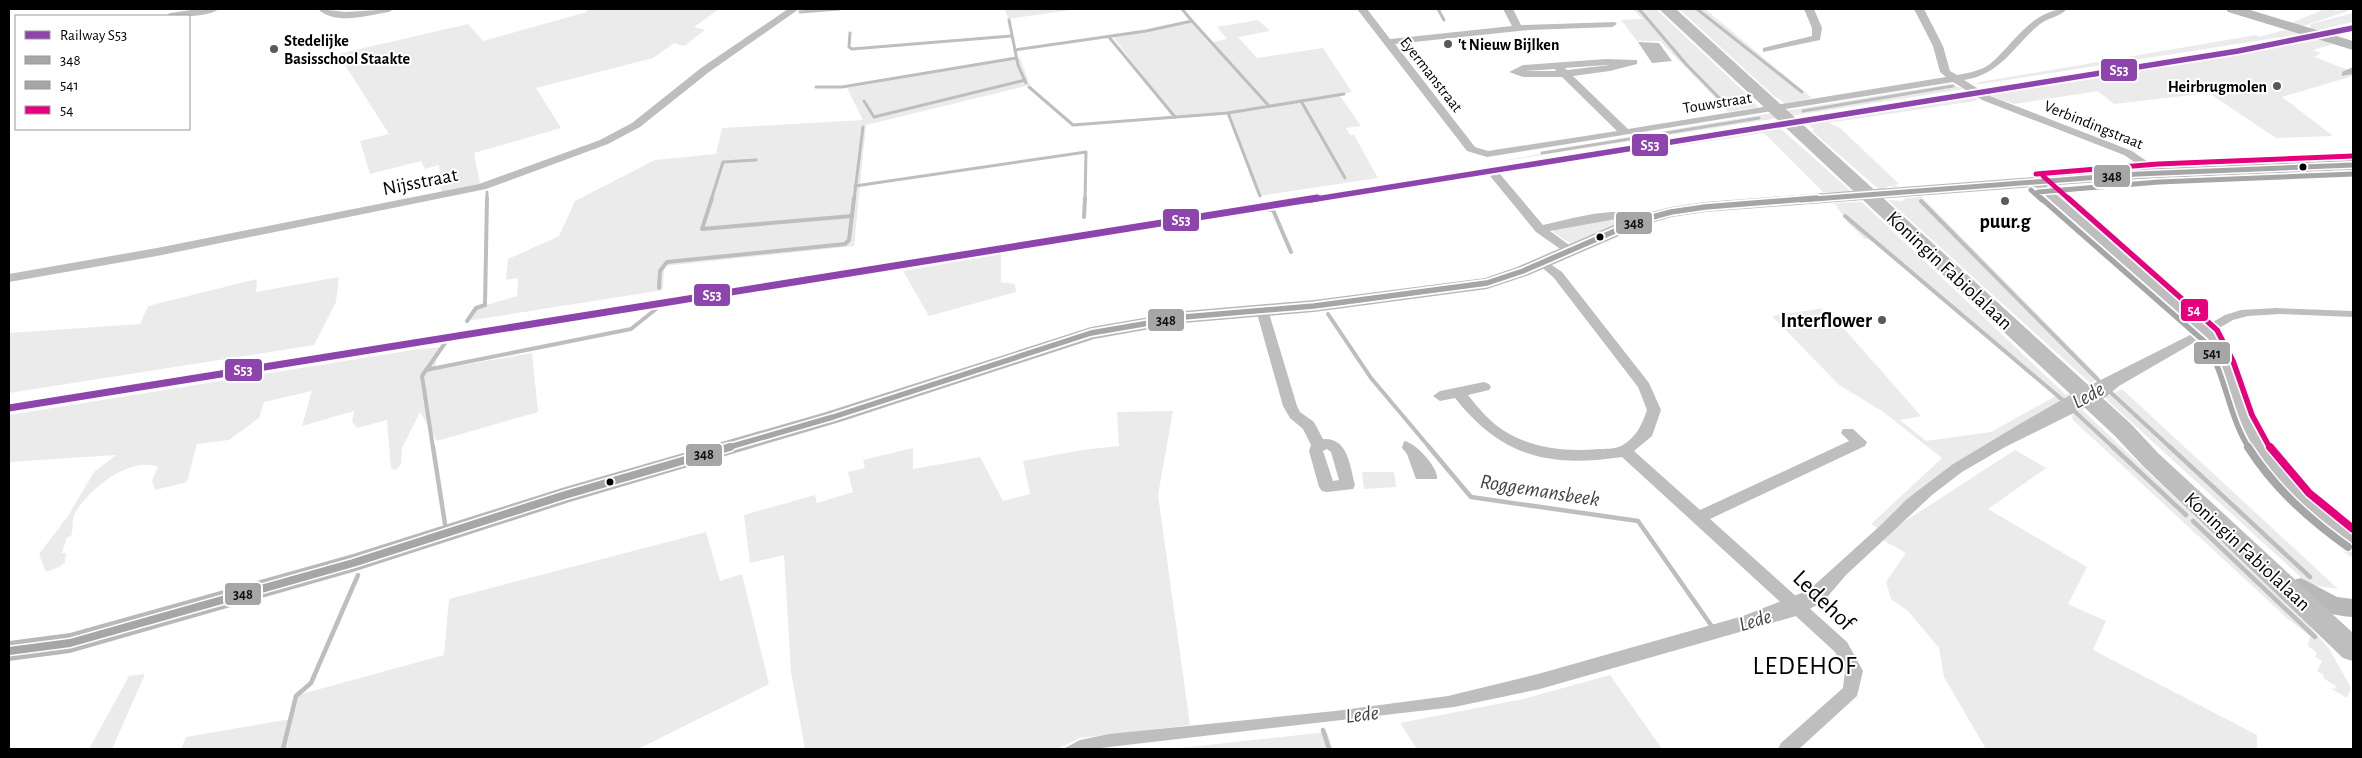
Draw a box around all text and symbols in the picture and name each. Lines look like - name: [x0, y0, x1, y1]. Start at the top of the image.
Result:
- legend: [15, 15, 190, 130]
- text: Railway S53: [60, 28, 127, 43]
- place label: Stedelijke Basisschool Staakte: [284, 33, 411, 67]
- street label: Eyermanstraat: [1396, 34, 1465, 116]
- place label: 't Nieuw Bijlken: [1458, 37, 1559, 54]
- marker: 't Nieuw Bijlken: [1442, 38, 1454, 50]
- marker: Stedelijke Basisschool Staakte: [268, 43, 280, 55]
- text: 348: [60, 53, 81, 68]
- line badge: S53: [2100, 58, 2138, 82]
- text: S53: [2109, 64, 2129, 78]
- text: 541: [60, 78, 79, 93]
- place label: Heirbrugmolen: [2168, 79, 2267, 95]
- marker: Heirbrugmolen: [2271, 80, 2283, 92]
- street label: Touwstraat: [1682, 90, 1753, 116]
- street label: Verbindingstraat: [2042, 98, 2145, 152]
- text: 54: [60, 103, 74, 118]
- line badge: S53: [1631, 133, 1669, 157]
- text: S53: [1640, 139, 1660, 153]
- unlabelled marker: [2298, 162, 2308, 172]
- line badge: 348: [2093, 164, 2131, 188]
- street label: Nijsstraat: [381, 165, 460, 199]
- text: 348: [2102, 170, 2122, 184]
- marker: puur.g: [1999, 195, 2011, 207]
- line badge: S53: [1162, 208, 1200, 232]
- street label: Koningin Fabiolalaan: [1883, 208, 2016, 334]
- line badge: 348: [1615, 211, 1653, 235]
- place label: puur.g: [1979, 212, 2032, 232]
- text: S53: [1171, 214, 1191, 228]
- text: 348: [1624, 217, 1644, 231]
- unlabelled marker: [1595, 232, 1605, 242]
- line badge: S53: [693, 283, 731, 307]
- text: S53: [702, 289, 722, 303]
- line badge: 54: [2180, 298, 2209, 322]
- text: 54: [2187, 304, 2201, 318]
- line badge: 348: [1147, 308, 1185, 332]
- place label: Interflower: [1781, 311, 1872, 331]
- text: 348: [1156, 314, 1176, 328]
- marker: Interflower: [1876, 314, 1888, 326]
- line badge: 541: [2193, 341, 2231, 365]
- text: 541: [2203, 347, 2221, 361]
- line badge: S53: [224, 358, 263, 382]
- text: S53: [233, 364, 253, 378]
- water label: Lede: [2069, 378, 2108, 413]
- line badge: 348: [685, 443, 723, 467]
- text: 348: [694, 448, 714, 462]
- water label: Roggemansbeek: [1479, 471, 1602, 510]
- unlabelled marker: [605, 477, 615, 487]
- street label: Koningin Fabiolalaan: [2181, 489, 2314, 615]
- street label: Ledehof: [1788, 566, 1860, 637]
- line badge: 348: [224, 582, 262, 606]
- text: 348: [233, 588, 253, 602]
- water label: Lede: [1736, 606, 1774, 635]
- district label: LEDEHOF: [1753, 653, 1857, 679]
- water label: Lede: [1344, 702, 1380, 727]

